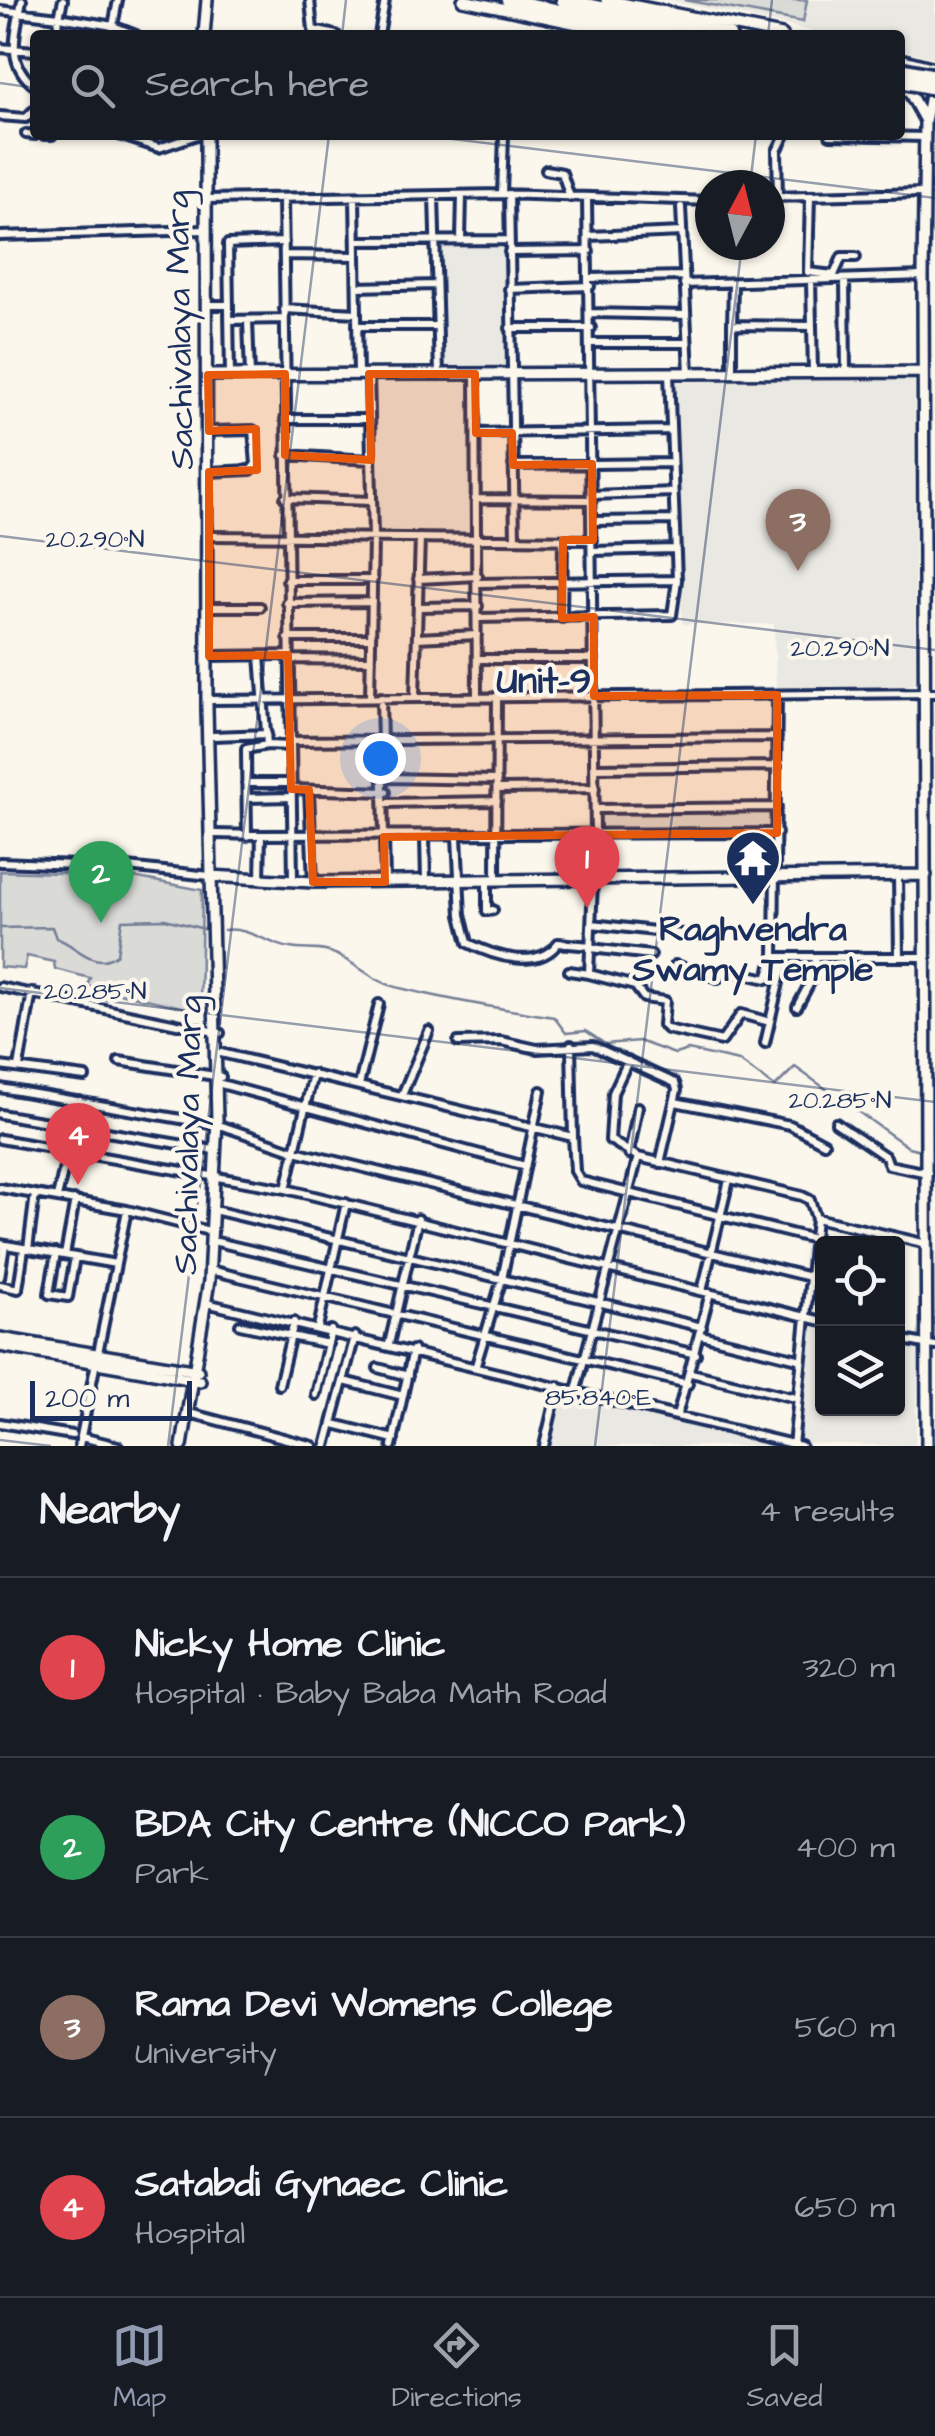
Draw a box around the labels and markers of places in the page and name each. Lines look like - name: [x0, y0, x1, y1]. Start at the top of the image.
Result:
- pin: 3: [766, 488, 830, 571]
- pin: 1: [554, 826, 620, 908]
- temple icon: Raghvendra Swamy Temple: [723, 828, 783, 907]
- pin: 2: [68, 840, 134, 923]
- place label: Raghvendra Swamy Temple: [632, 905, 874, 996]
- pin: 4: [46, 1102, 110, 1185]

